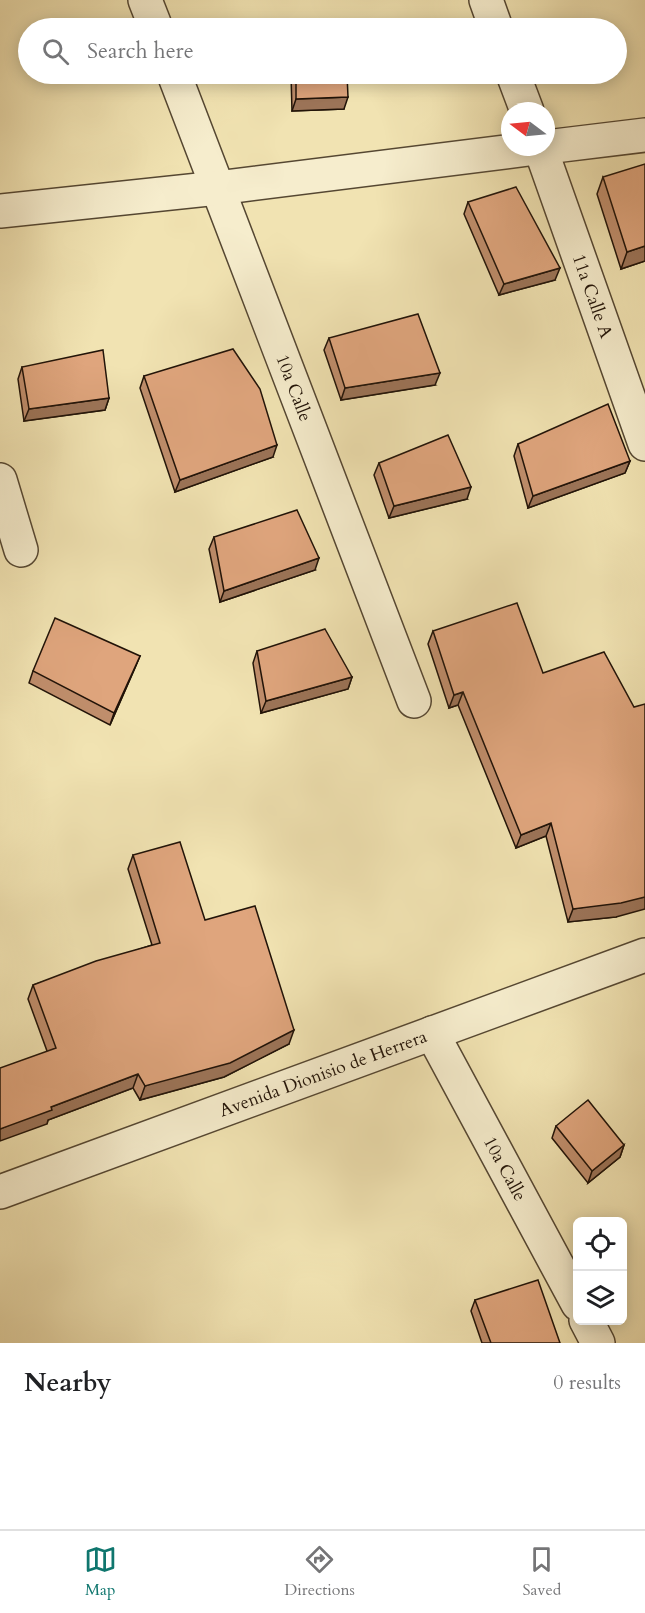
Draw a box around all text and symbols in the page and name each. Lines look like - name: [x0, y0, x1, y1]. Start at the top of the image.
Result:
- search box: [18, 18, 627, 84]
- icon: search: [39, 35, 72, 68]
- text: Search here: [87, 36, 194, 66]
- north arrow: [501, 102, 555, 156]
- street label: 11a Calle A: [566, 251, 619, 342]
- street label: 10a Calle: [269, 351, 318, 425]
- street label: Avenida Dionisio de Herrera: [216, 1024, 431, 1123]
- street label: 10a Calle: [477, 1132, 532, 1206]
- map controls: [573, 1217, 627, 1325]
- button: locate: [573, 1217, 627, 1271]
- button: layers: [573, 1271, 627, 1325]
- text: Nearby: [24, 1365, 112, 1400]
- text: 0 results: [553, 1369, 621, 1396]
- tab: Map: [84, 1543, 117, 1601]
- tab: Directions: [284, 1543, 355, 1601]
- tab: Saved: [522, 1543, 561, 1601]

